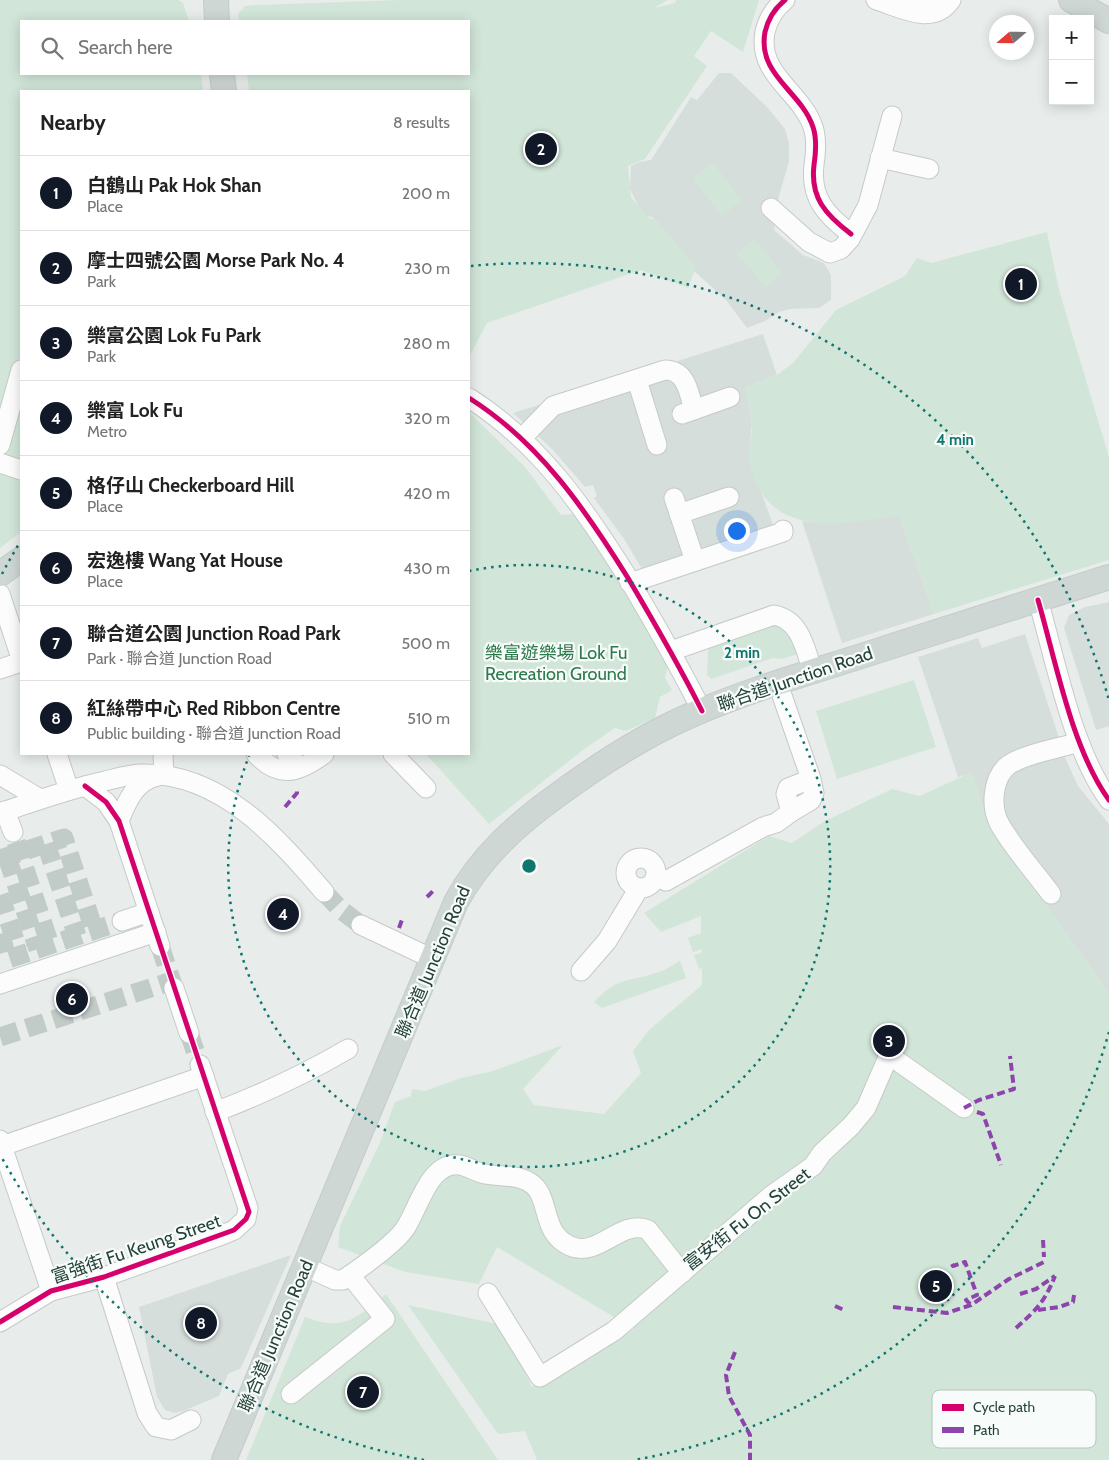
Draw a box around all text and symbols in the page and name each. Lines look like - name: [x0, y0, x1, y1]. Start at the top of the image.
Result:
- north arrow: [989, 15, 1034, 60]
- map controls: [1049, 15, 1094, 105]
- button: +: [1049, 15, 1094, 60]
- search box: [20, 20, 470, 75]
- icon: search: [38, 34, 66, 62]
- text: Search here: [78, 36, 172, 59]
- button: −: [1049, 60, 1094, 105]
- text: Nearby: [40, 110, 106, 135]
- text: 8 results: [393, 113, 450, 132]
- pin: 2: [525, 130, 557, 168]
- text: 白鶴山 Pak Hok Shan: [87, 174, 262, 197]
- text: 1: [53, 184, 59, 203]
- text: 200 m: [402, 184, 450, 203]
- text: Place: [87, 197, 123, 216]
- text: 摩士四號公園 Morse Park No. 4: [87, 249, 345, 272]
- text: 2: [52, 259, 60, 278]
- text: 230 m: [404, 259, 450, 278]
- pin: 1: [1005, 265, 1037, 303]
- text: Park: [87, 272, 116, 291]
- text: 樂富公園 Lok Fu Park: [87, 324, 261, 347]
- text: 3: [52, 334, 60, 353]
- text: 280 m: [403, 334, 450, 353]
- text: Park: [87, 347, 116, 366]
- text: 樂富 Lok Fu: [87, 399, 183, 422]
- text: 4: [51, 409, 61, 428]
- text: 320 m: [404, 409, 450, 428]
- text: Metro: [87, 422, 127, 441]
- text: 4 min: [936, 431, 974, 449]
- text: 格仔山 Checkerboard Hill: [87, 474, 294, 497]
- text: 5: [52, 484, 60, 503]
- text: 420 m: [404, 484, 450, 503]
- text: Place: [87, 497, 123, 516]
- your location: [724, 518, 750, 544]
- text: 宏逸樓 Wang Yat House: [87, 549, 283, 572]
- text: 6: [52, 559, 61, 578]
- text: 430 m: [403, 559, 450, 578]
- text: Place: [87, 572, 123, 591]
- text: 聯合道公園 Junction Road Park: [87, 622, 341, 645]
- text: 7: [52, 634, 60, 653]
- text: 500 m: [401, 634, 450, 653]
- park label: 樂富遊樂場 Lok Fu Recreation Ground: [484, 642, 628, 685]
- street label: 聯合道 Junction Road: [714, 642, 876, 716]
- text: 2 min: [724, 644, 760, 662]
- text: Park · 聯合道 Junction Road: [87, 649, 272, 668]
- text: 紅絲帶中心 Red Ribbon Centre: [87, 697, 340, 720]
- text: 8: [51, 709, 61, 728]
- text: 510 m: [407, 709, 450, 728]
- text: Public building · 聯合道 Junction Road: [87, 724, 341, 743]
- centre of rings: [520, 857, 538, 875]
- street label: 聯合道 Junction Road: [391, 883, 475, 1041]
- pin: 4: [267, 895, 299, 933]
- pin: 6: [56, 980, 88, 1018]
- pin: 3: [873, 1022, 905, 1060]
- street label: 富安街 Fu On Street: [679, 1163, 815, 1275]
- street label: 富強街 Fu Keung Street: [48, 1210, 224, 1288]
- street label: 聯合道 Junction Road: [234, 1257, 318, 1415]
- pin: 5: [920, 1267, 952, 1305]
- pin: 8: [185, 1304, 217, 1342]
- pin: 7: [347, 1373, 379, 1411]
- legend: [932, 1390, 1096, 1448]
- text: Cycle path: [973, 1398, 1035, 1416]
- text: Path: [973, 1421, 1000, 1439]

